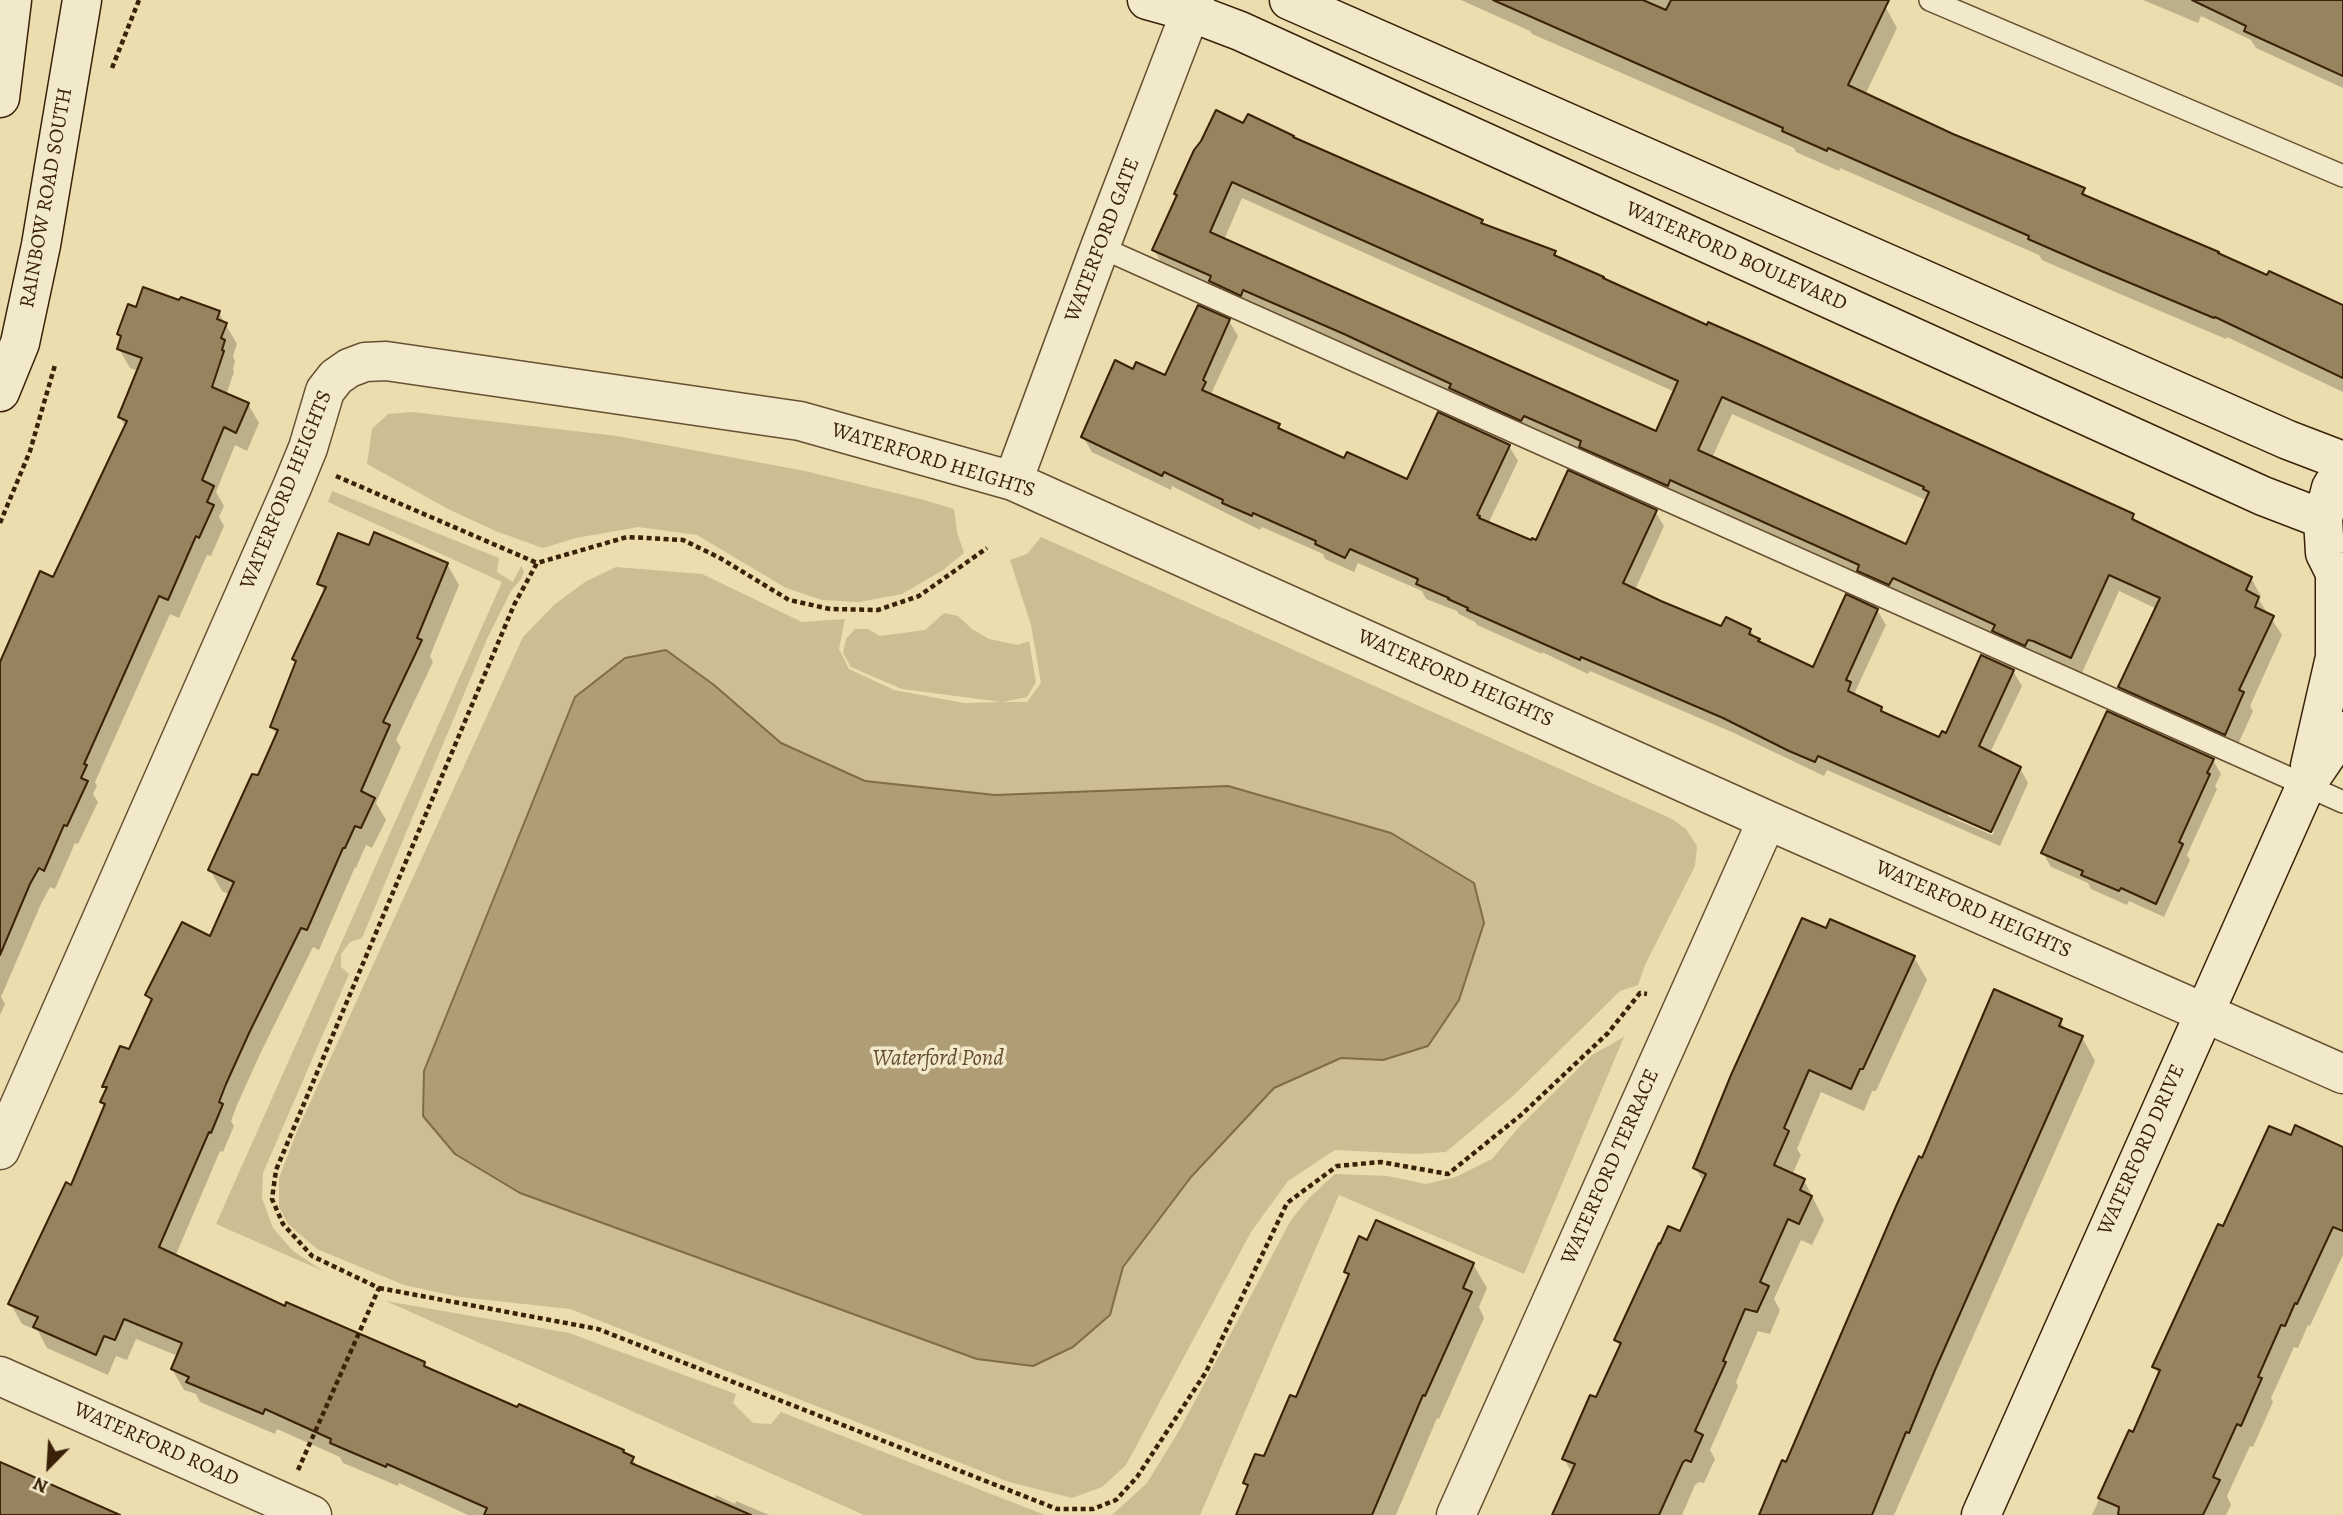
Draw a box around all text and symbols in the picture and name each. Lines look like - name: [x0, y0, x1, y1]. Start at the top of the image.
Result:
- street label: RAINBOW ROAD SOUTH: [15, 86, 79, 310]
- street label: WATERFORD GATE: [1060, 154, 1146, 326]
- street label: WATERFORD BOULEVARD: [1621, 197, 1851, 317]
- street label: WATERFORD HEIGHTS: [236, 387, 338, 593]
- street label: WATERFORD HEIGHTS: [828, 418, 1038, 504]
- street label: WATERFORD HEIGHTS: [1353, 624, 1557, 734]
- street label: WATERFORD HEIGHTS: [1871, 855, 2075, 965]
- water label: Waterford Pond: [872, 1045, 1004, 1073]
- street label: WATERFORD DRIVE: [2093, 1061, 2191, 1239]
- street label: WATERFORD TERRACE: [1557, 1065, 1665, 1269]
- street label: WATERFORD ROAD: [70, 1397, 242, 1493]
- north arrow: [14, 1431, 84, 1501]
- text: N: [29, 1470, 52, 1500]

